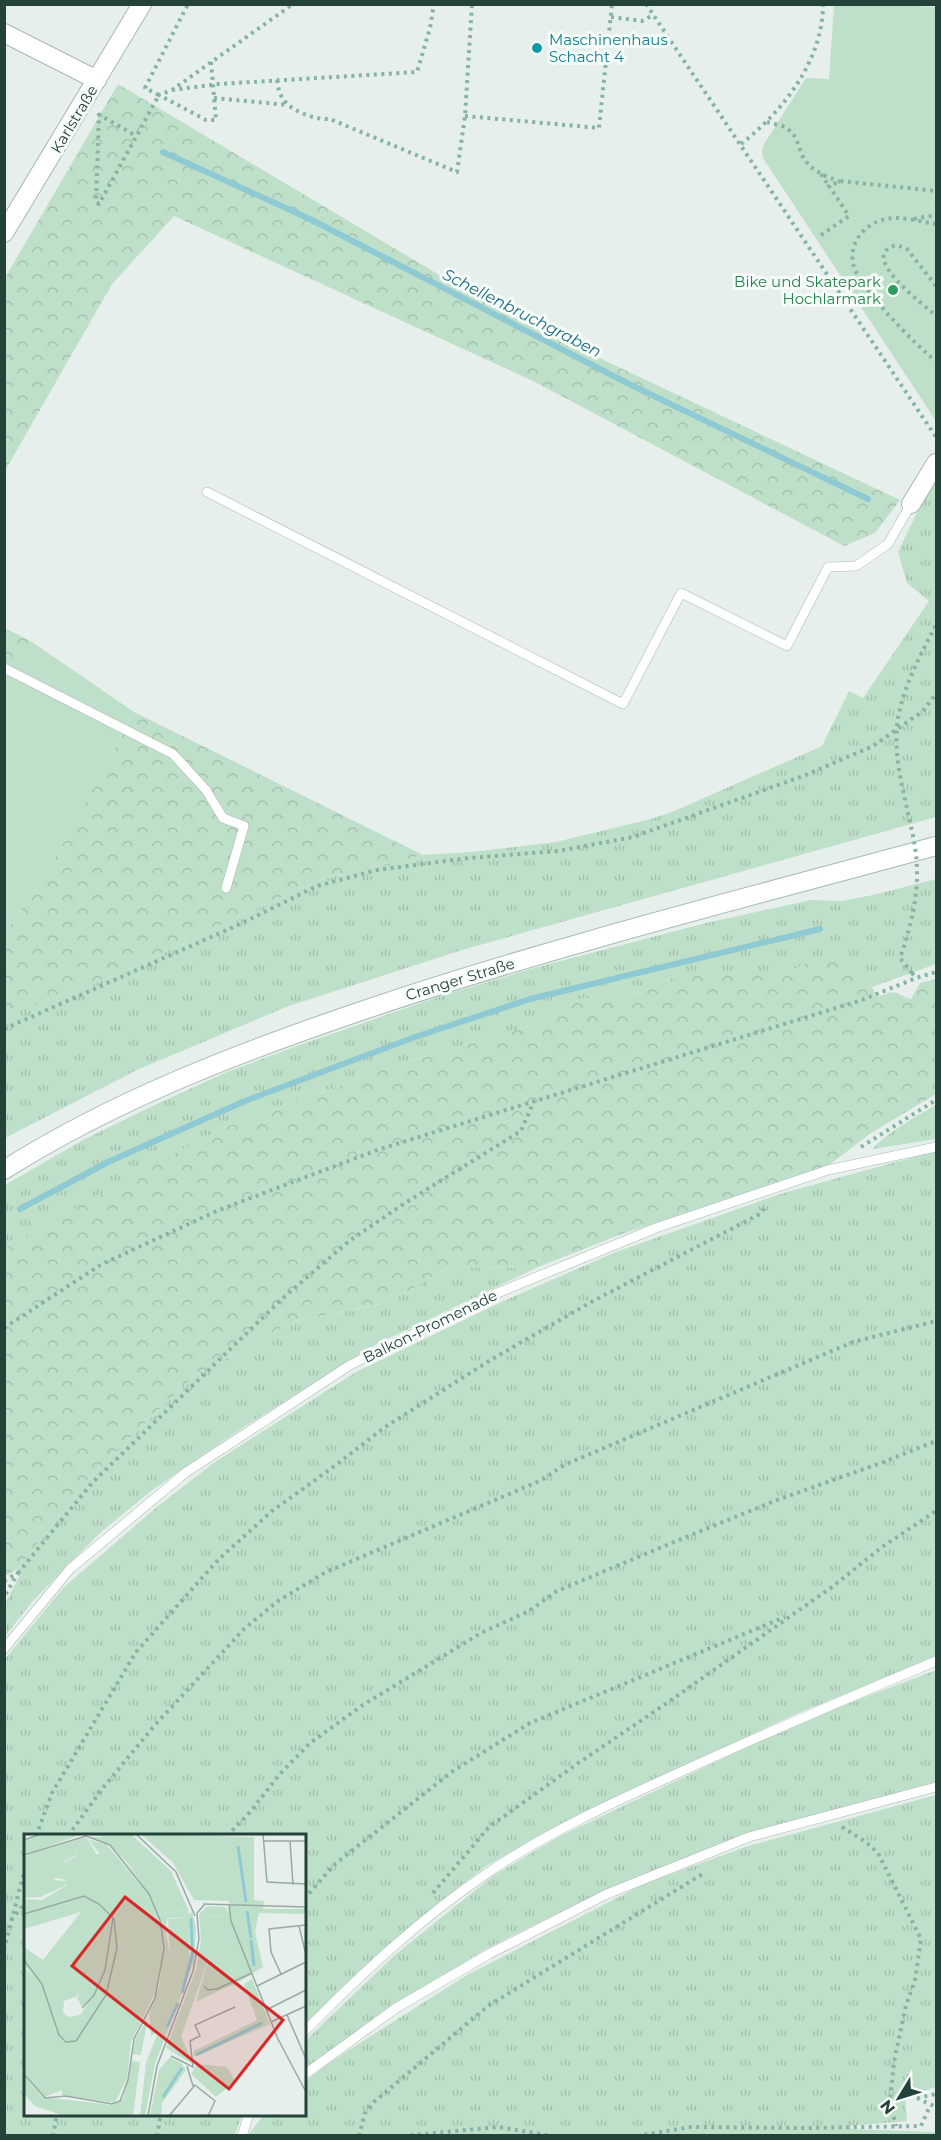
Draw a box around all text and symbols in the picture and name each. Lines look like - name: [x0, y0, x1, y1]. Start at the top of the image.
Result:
- place label: Maschinenhaus Schacht 4: [549, 30, 668, 66]
- marker: Maschinenhaus Schacht 4: [530, 41, 544, 55]
- street label: Karlstraße: [46, 82, 102, 156]
- water label: Schellenbruchgraben: [440, 265, 604, 361]
- place label: Bike und Skatepark Hochlarmark: [734, 272, 881, 308]
- marker: Bike und Skatepark Hochlarmark: [886, 283, 900, 297]
- street label: Cranger Straße: [403, 953, 517, 1005]
- street label: Balkon-Promenade: [360, 1285, 500, 1367]
- inset map: [24, 1834, 306, 2116]
- north arrow: [869, 2068, 929, 2128]
- text: N: [876, 2096, 899, 2118]

